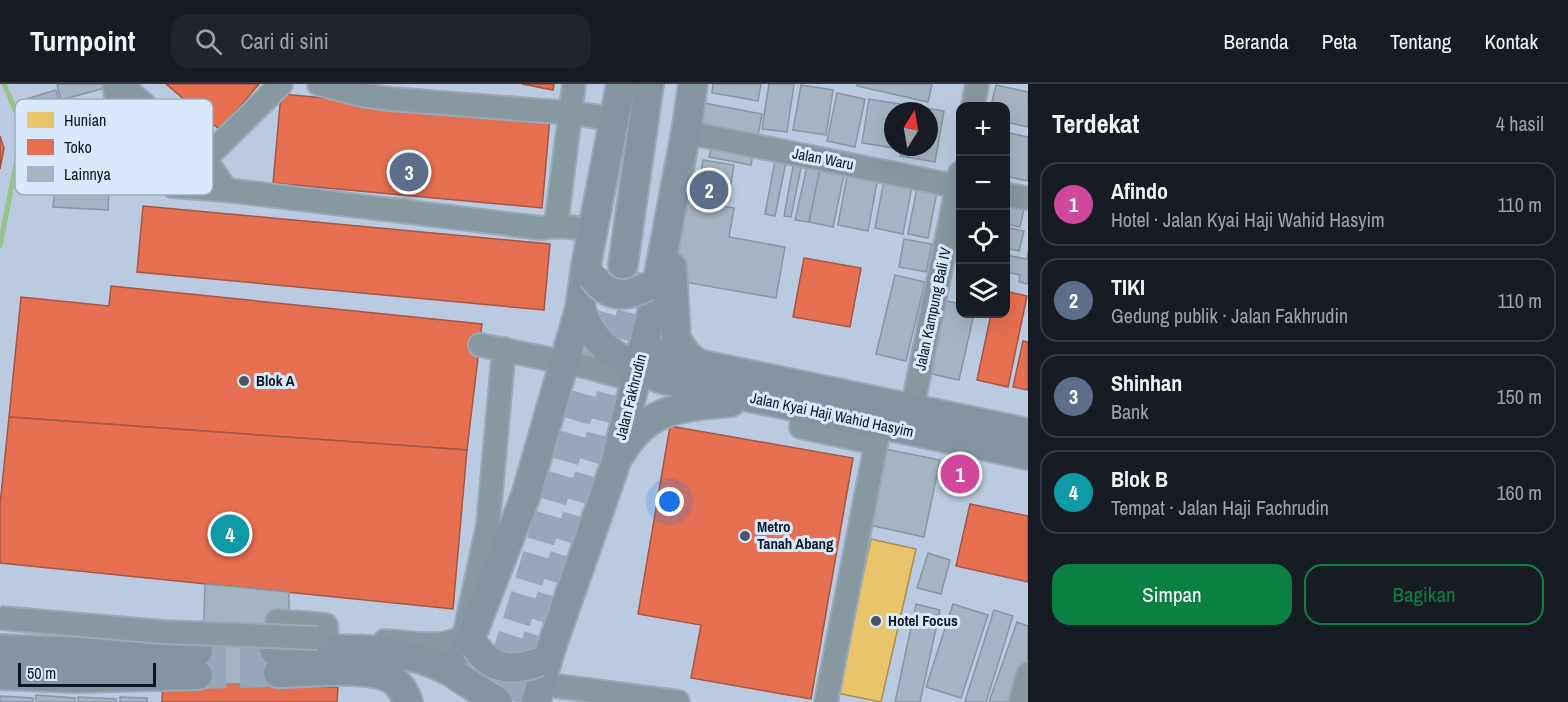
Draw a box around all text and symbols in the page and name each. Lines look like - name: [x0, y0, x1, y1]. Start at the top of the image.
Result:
- search box: [171, 14, 591, 68]
- text: Turnpoint: [30, 22, 135, 60]
- icon: search: [192, 25, 225, 58]
- text: Cari di sini: [240, 26, 329, 56]
- text: Beranda: [1224, 27, 1289, 56]
- text: Peta: [1322, 27, 1357, 56]
- text: Tentang: [1390, 27, 1451, 56]
- text: Kontak: [1484, 27, 1538, 56]
- legend: [15, 99, 213, 195]
- north arrow: [884, 102, 938, 156]
- map controls: [956, 102, 1010, 318]
- button: +: [956, 102, 1010, 156]
- text: Terdekat: [1052, 106, 1139, 141]
- text: Hunian: [64, 109, 106, 131]
- text: 4 hasil: [1496, 110, 1544, 137]
- text: Toko: [64, 136, 92, 158]
- street label: Jalan Waru: [791, 142, 855, 175]
- pin: 3: [390, 150, 428, 194]
- button: −: [956, 156, 1010, 210]
- text: Lainnya: [64, 163, 111, 185]
- pin: 2: [690, 168, 728, 212]
- text: Afindo: [1111, 176, 1168, 206]
- text: 1: [1069, 191, 1078, 218]
- text: 110 m: [1498, 191, 1542, 218]
- text: Hotel · Jalan Kyai Haji Wahid Hasyim: [1111, 206, 1385, 233]
- button: locate: [956, 210, 1010, 264]
- street label: Jalan Kampung Bali IV: [909, 245, 956, 372]
- button: layers: [956, 264, 1010, 318]
- text: TIKI: [1111, 272, 1145, 302]
- text: 2: [1069, 287, 1078, 314]
- text: 110 m: [1498, 287, 1542, 314]
- text: Gedung publik · Jalan Fakhrudin: [1111, 302, 1348, 329]
- street label: Jalan Fakhrudin: [610, 352, 651, 442]
- text: Shinhan: [1111, 368, 1182, 398]
- place label: Blok A: [256, 370, 295, 391]
- marker: Blok A: [237, 374, 251, 388]
- text: 3: [1069, 383, 1078, 410]
- text: 150 m: [1496, 383, 1542, 410]
- street label: Jalan Kyai Haji Wahid Hasyim: [749, 387, 916, 442]
- text: Bank: [1111, 398, 1148, 425]
- pin: 1: [940, 452, 980, 496]
- text: Blok B: [1111, 464, 1168, 494]
- text: 4: [1069, 479, 1078, 506]
- text: 160 m: [1496, 479, 1542, 506]
- your location: [655, 487, 684, 516]
- text: Tempat · Jalan Haji Fachrudin: [1111, 494, 1329, 521]
- pin: 4: [210, 512, 250, 556]
- place label: Metro Tanah Abang: [757, 516, 834, 554]
- marker: Metro Tanah Abang: [738, 529, 752, 543]
- button: Simpan: [1052, 564, 1292, 625]
- button: Bagikan: [1304, 564, 1544, 625]
- place label: Hotel Focus: [888, 610, 958, 631]
- marker: Hotel Focus: [869, 614, 883, 628]
- scale bar: [18, 660, 156, 688]
- text: 50 m: [27, 662, 56, 684]

